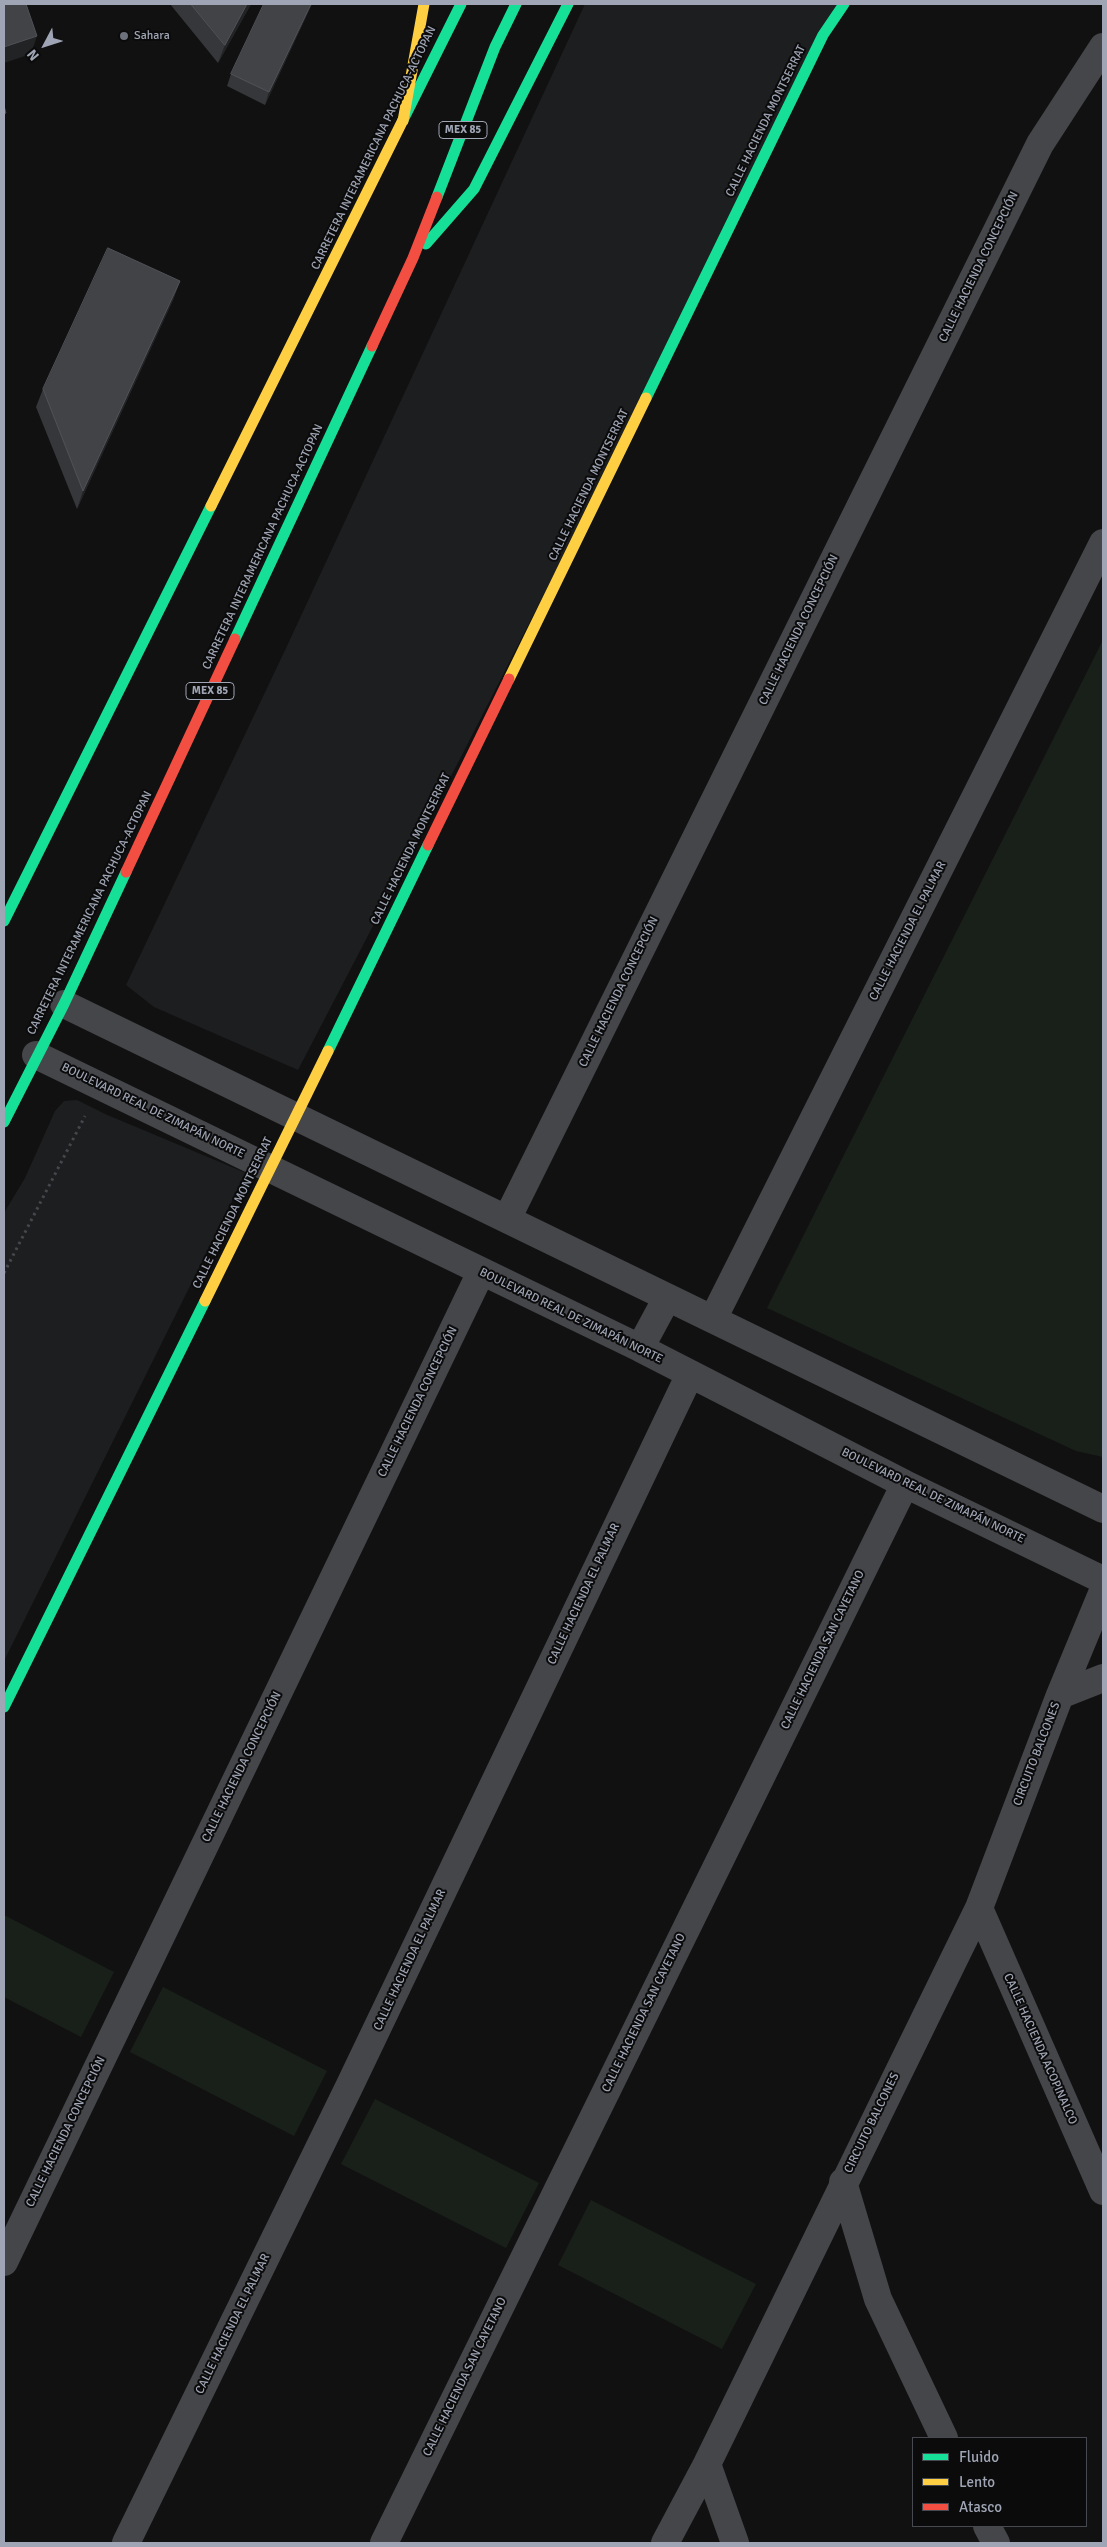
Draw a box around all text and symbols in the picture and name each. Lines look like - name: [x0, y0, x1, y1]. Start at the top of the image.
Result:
- north arrow: [20, 20, 70, 70]
- street label: CARRETERA INTERAMERICANA PACHUCA-ACTOPAN: [309, 24, 439, 272]
- place label: Sahara: [134, 29, 170, 43]
- marker: Sahara: [118, 30, 130, 42]
- street label: CALLE HACIENDA MONTSERRAT: [723, 43, 809, 199]
- text: N: [23, 46, 43, 64]
- road number: MEX 85: [439, 122, 487, 138]
- street label: CALLE HACIENDA CONCEPCIÓN: [936, 189, 1022, 345]
- street label: CALLE HACIENDA MONTSERRAT: [546, 407, 632, 563]
- street label: CARRETERA INTERAMERICANA PACHUCA-ACTOPAN: [200, 422, 326, 672]
- street label: CALLE HACIENDA CONCEPCIÓN: [756, 552, 842, 708]
- road number: MEX 85: [186, 682, 234, 699]
- street label: CALLE HACIENDA MONTSERRAT: [368, 771, 454, 927]
- street label: CARRETERA INTERAMERICANA PACHUCA-ACTOPAN: [25, 789, 155, 1037]
- street label: CALLE HACIENDA EL PALMAR: [867, 859, 949, 1003]
- street label: CALLE HACIENDA CONCEPCIÓN: [576, 914, 662, 1070]
- street label: BOULEVARD REAL DE ZIMAPÁN NORTE: [59, 1060, 247, 1162]
- street label: CALLE HACIENDA MONTSERRAT: [190, 1135, 276, 1291]
- street label: BOULEVARD REAL DE ZIMAPÁN NORTE: [477, 1265, 665, 1367]
- street label: CALLE HACIENDA CONCEPCIÓN: [375, 1324, 461, 1480]
- street label: BOULEVARD REAL DE ZIMAPÁN NORTE: [839, 1445, 1027, 1547]
- street label: CALLE HACIENDA EL PALMAR: [545, 1521, 623, 1667]
- street label: CALLE HACIENDA SAN CAYETANO: [778, 1568, 868, 1732]
- street label: CALLE HACIENDA CONCEPCIÓN: [199, 1689, 285, 1845]
- street label: CIRCUITO BALCONES: [1011, 1700, 1063, 1808]
- street label: CALLE HACIENDA EL PALMAR: [371, 1887, 449, 2033]
- street label: CALLE HACIENDA SAN CAYETANO: [599, 1931, 689, 2095]
- street label: CALLE HACIENDA ACOPINALCO: [1000, 1971, 1080, 2127]
- street label: CALLE HACIENDA CONCEPCIÓN: [23, 2054, 109, 2210]
- street label: CIRCUITO BALCONES: [841, 2070, 903, 2176]
- street label: CALLE HACIENDA EL PALMAR: [193, 2252, 273, 2396]
- street label: CALLE HACIENDA SAN CAYETANO: [420, 2295, 510, 2459]
- legend: [912, 2437, 1087, 2527]
- text: Fluido: [959, 2448, 999, 2466]
- text: Lento: [959, 2473, 995, 2491]
- text: Atasco: [959, 2498, 1002, 2516]

